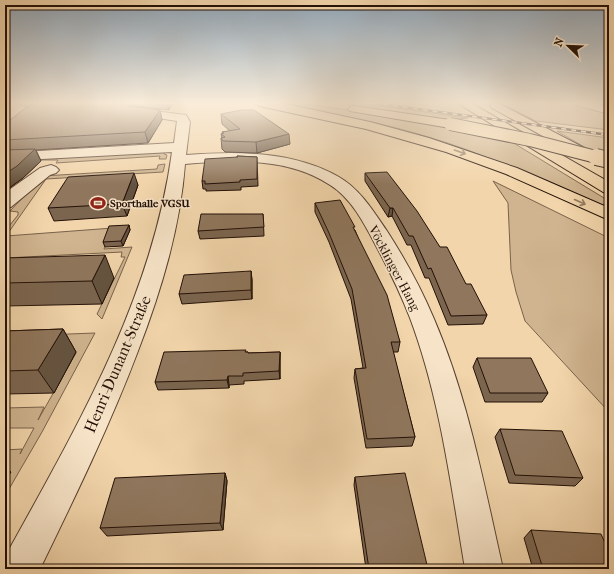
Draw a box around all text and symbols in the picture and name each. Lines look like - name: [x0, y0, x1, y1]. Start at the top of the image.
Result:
- north arrow: [548, 26, 588, 66]
- text: N: [552, 35, 567, 49]
- one-way arrow: [453, 149, 466, 156]
- sports icon: Sporthalle VGSU: [89, 194, 107, 212]
- place label: Sporthalle VGSU: [110, 197, 190, 210]
- one-way arrow: [573, 198, 585, 206]
- street label: Vöcklinger Hang: [365, 222, 424, 314]
- street label: Henri-Dunant-Straße: [80, 293, 155, 436]

